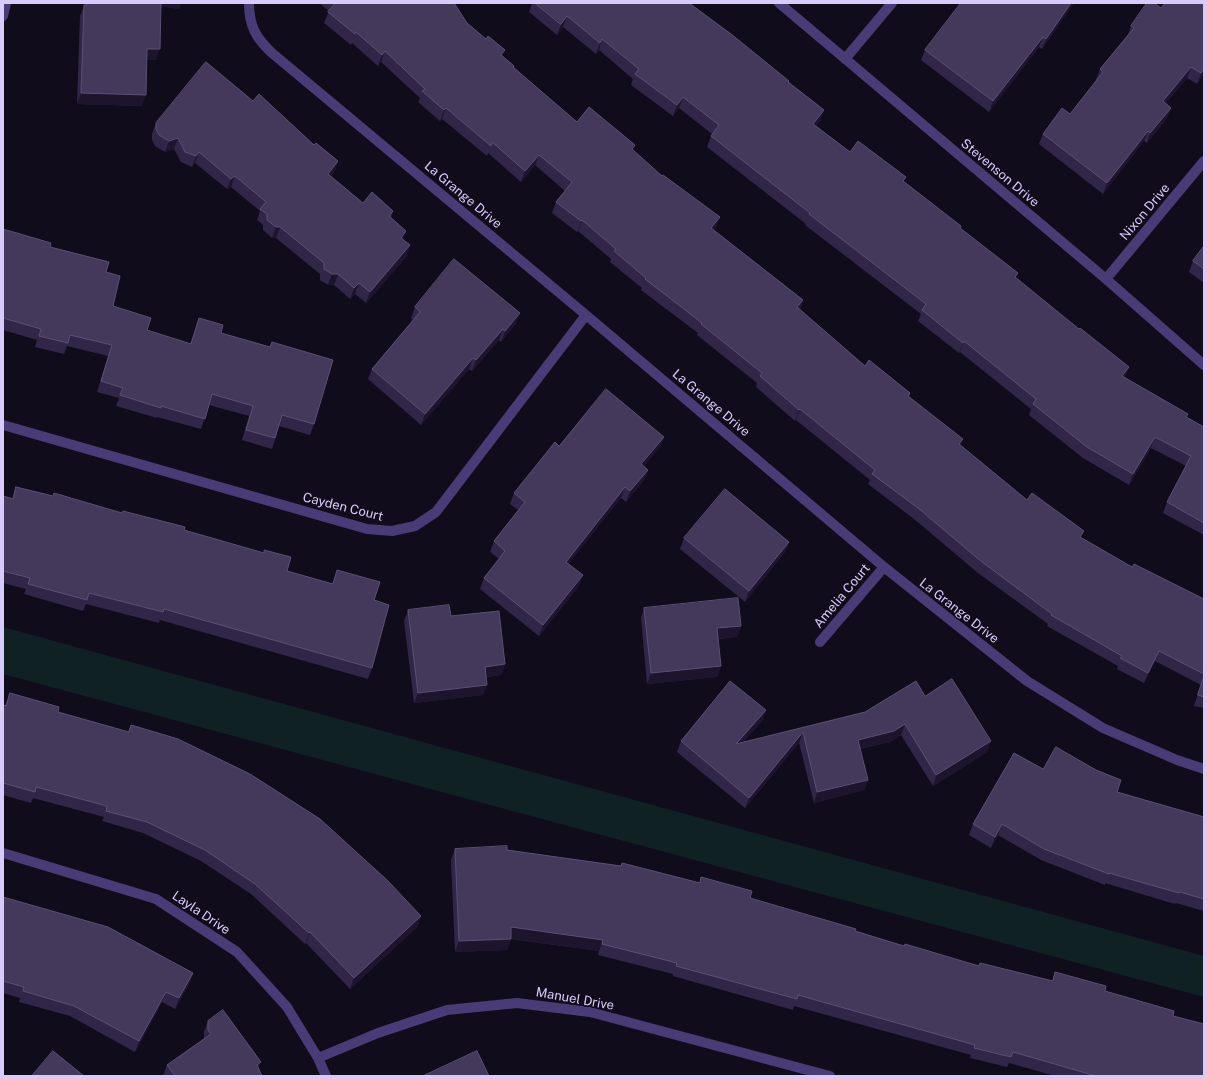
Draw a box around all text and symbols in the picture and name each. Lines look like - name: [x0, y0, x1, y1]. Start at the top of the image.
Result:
- street label: Stevenson Drive: [958, 136, 1042, 210]
- street label: La Grange Drive: [421, 158, 505, 232]
- street label: Nixon Drive: [1117, 180, 1173, 244]
- street label: La Grange Drive: [669, 366, 753, 440]
- street label: Cayden Court: [301, 489, 385, 525]
- street label: Amelia Court: [811, 561, 873, 631]
- street label: La Grange Drive: [916, 575, 1002, 647]
- street label: Layla Drive: [169, 888, 233, 938]
- street label: Manuel Drive: [535, 984, 615, 1014]

